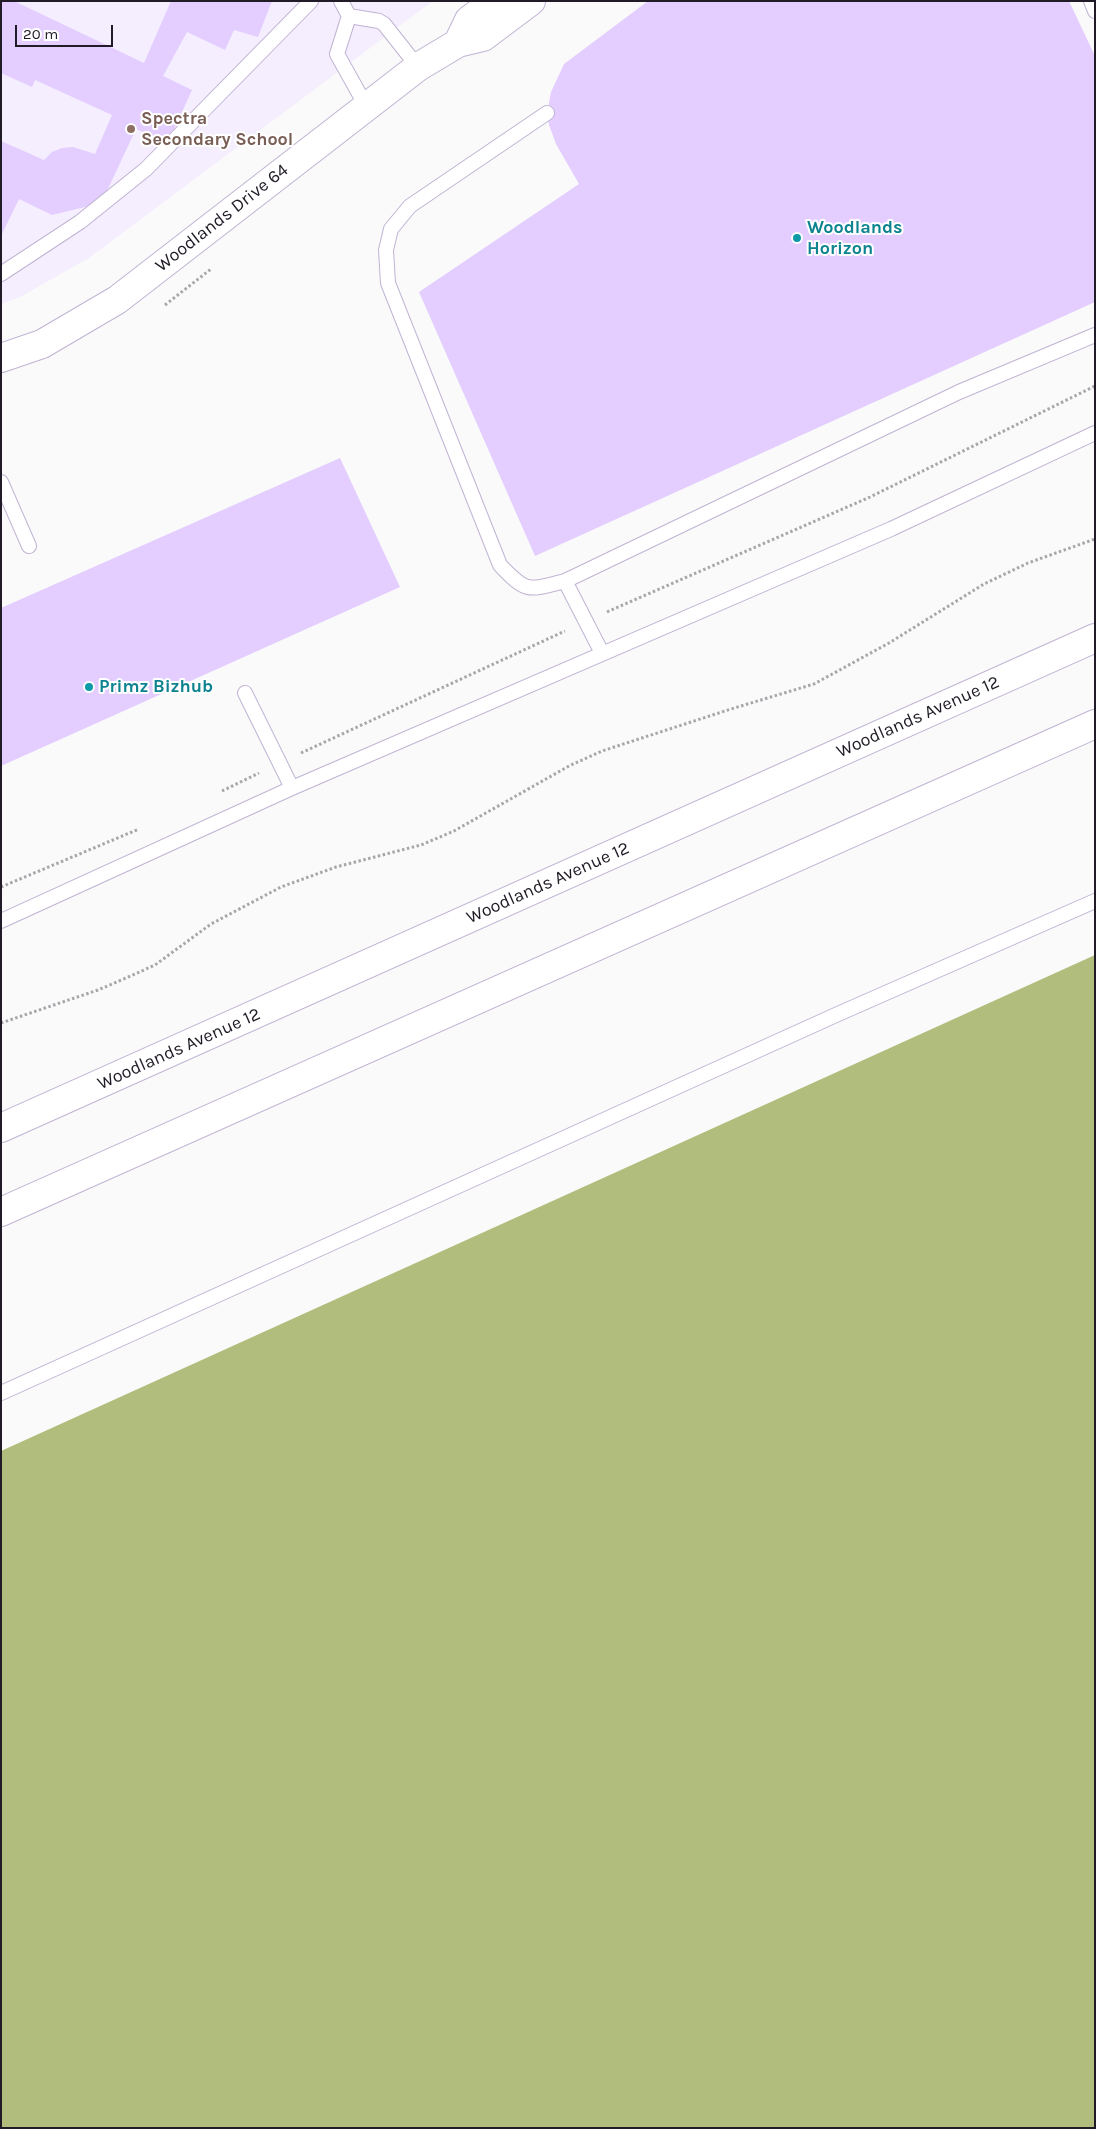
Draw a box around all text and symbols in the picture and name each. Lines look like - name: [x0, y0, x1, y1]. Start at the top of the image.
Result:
- scale bar: [18, 15, 115, 47]
- text: 20 m: [23, 25, 58, 43]
- place label: Spectra Secondary School: [141, 108, 293, 150]
- marker: Spectra Secondary School: [125, 123, 137, 135]
- street label: Woodlands Drive 64: [151, 159, 293, 277]
- place label: Woodlands Horizon: [807, 217, 903, 260]
- marker: Woodlands Horizon: [791, 232, 803, 244]
- street label: Woodlands Avenue 12: [833, 671, 1003, 763]
- place label: Primz Bizhub: [99, 676, 213, 698]
- marker: Primz Bizhub: [83, 681, 95, 693]
- street label: Woodlands Avenue 12: [463, 837, 633, 929]
- street label: Woodlands Avenue 12: [94, 1003, 264, 1095]

